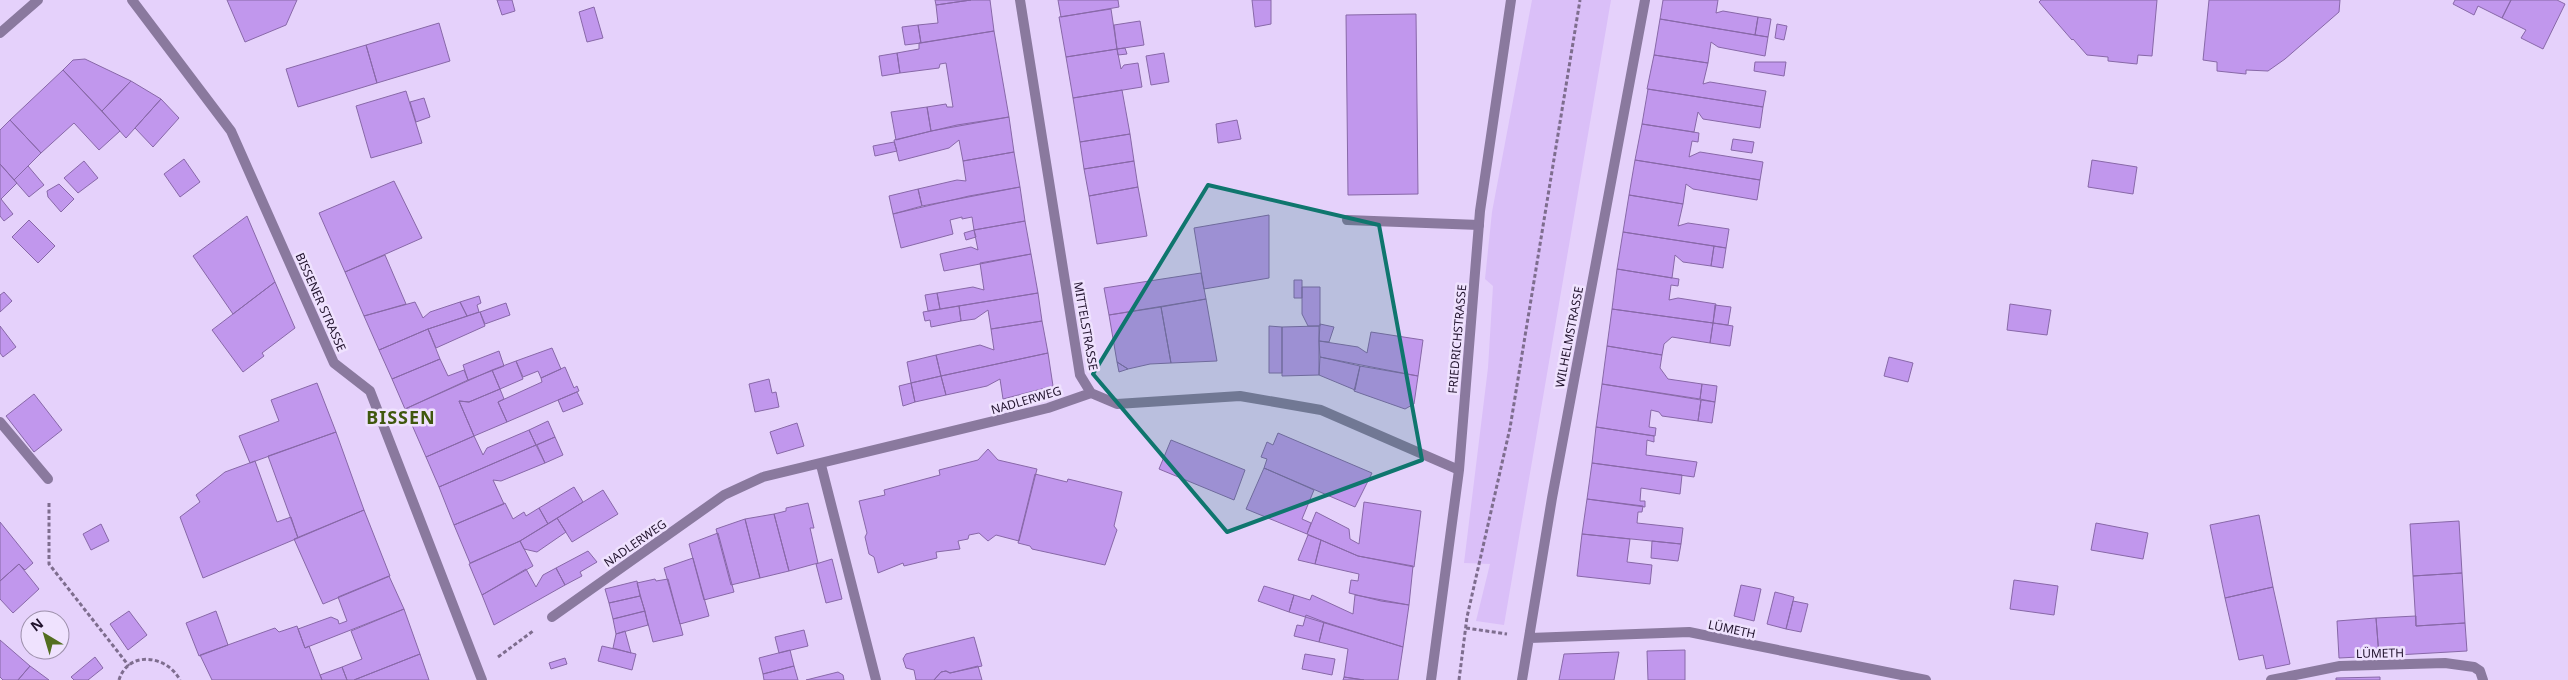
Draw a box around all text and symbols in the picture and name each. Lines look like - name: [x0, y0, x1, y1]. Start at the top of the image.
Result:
- street label: BISSENER STRASSE: [292, 250, 350, 354]
- street label: MITTELSTRASSE: [1070, 280, 1102, 372]
- street label: FRIEDRICHSTRASSE: [1444, 284, 1470, 394]
- street label: WILHELMSTRASSE: [1551, 285, 1587, 389]
- street label: NADLERWEG: [989, 382, 1063, 418]
- district label: BISSEN: [366, 405, 436, 429]
- street label: NADLERWEG: [600, 515, 670, 571]
- north arrow: [20, 610, 70, 660]
- text: N: [26, 613, 47, 635]
- street label: LÜMETH: [1707, 616, 1757, 642]
- street label: LÜMETH: [2356, 644, 2404, 662]

